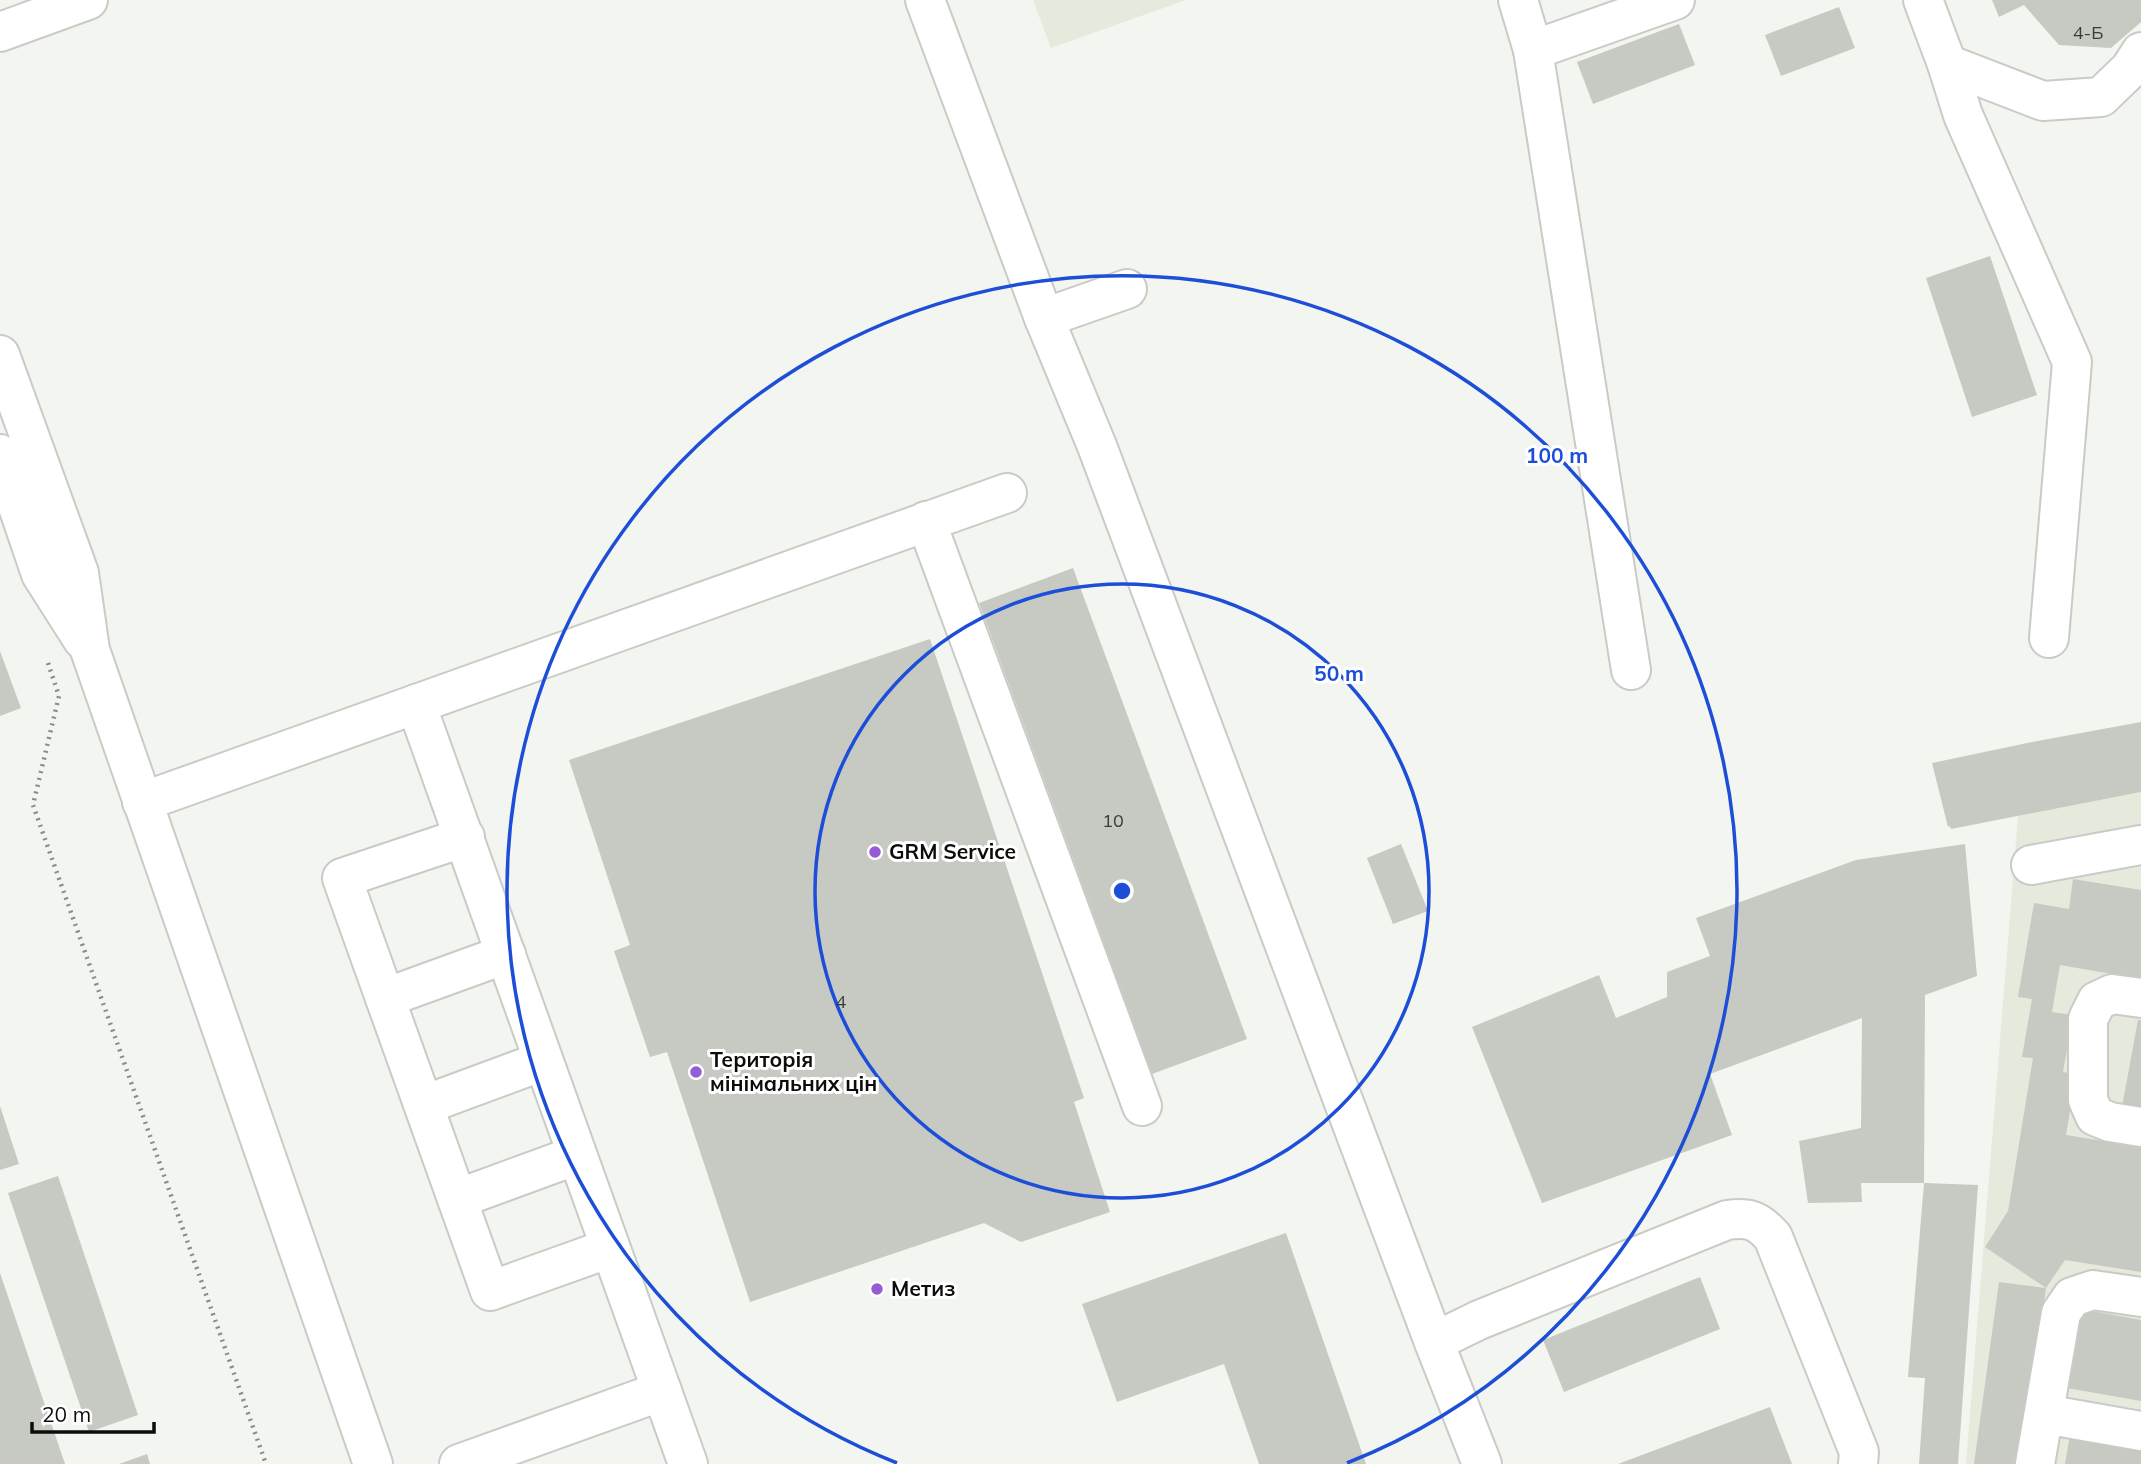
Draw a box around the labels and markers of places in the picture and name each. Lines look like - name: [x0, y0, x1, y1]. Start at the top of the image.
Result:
- place label: GRM Service: [889, 838, 1016, 864]
- marker: GRM Service: [867, 844, 883, 860]
- centre of rings: [1110, 879, 1134, 903]
- place label: Територія мінімальних цін: [710, 1046, 877, 1096]
- marker: Територія мінімальних цін: [688, 1064, 704, 1080]
- place label: Метиз: [891, 1275, 955, 1301]
- marker: Метиз: [869, 1281, 885, 1297]

